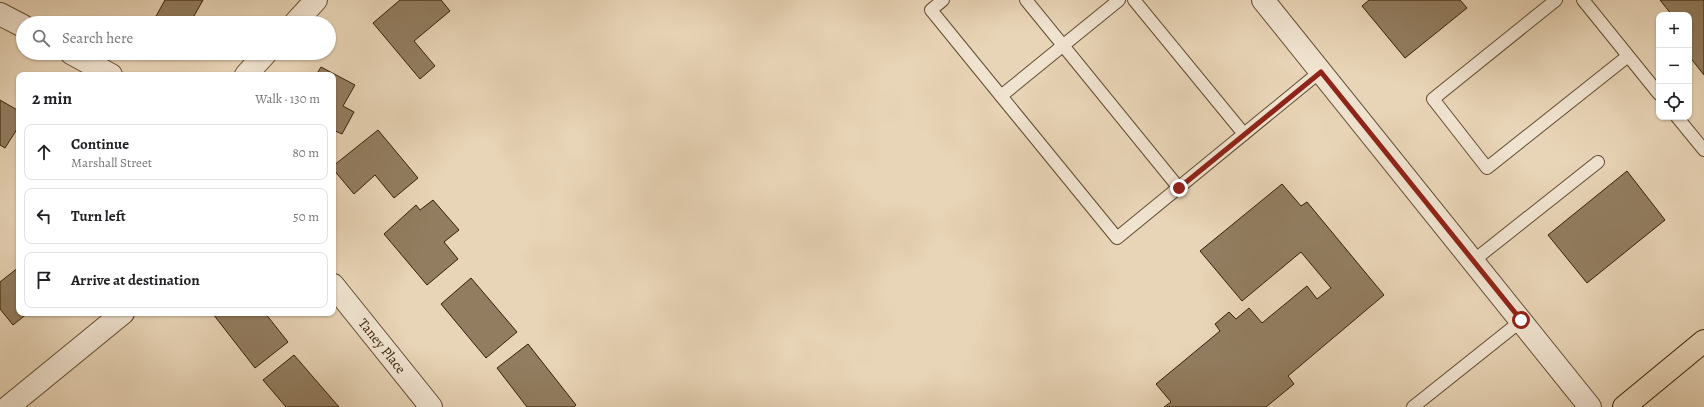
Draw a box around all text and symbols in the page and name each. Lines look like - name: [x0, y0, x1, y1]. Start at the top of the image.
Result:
- map controls: [1656, 12, 1692, 120]
- button: +: [1656, 12, 1692, 48]
- search box: [16, 16, 336, 60]
- icon: search: [30, 27, 52, 49]
- text: Search here: [62, 28, 133, 48]
- button: −: [1656, 48, 1692, 84]
- button: locate: [1656, 84, 1692, 120]
- text: 2 min: [32, 87, 72, 110]
- text: Walk · 130 m: [255, 90, 320, 107]
- text: Continue: [71, 134, 129, 154]
- icon: ahead: [33, 141, 55, 163]
- text: 80 m: [292, 144, 319, 161]
- text: Marshall Street: [71, 154, 152, 171]
- route end: [1170, 179, 1188, 197]
- icon: left: [33, 205, 55, 227]
- text: Turn left: [71, 206, 126, 226]
- text: 50 m: [293, 208, 319, 225]
- icon: arrive: [33, 269, 55, 291]
- text: Arrive at destination: [71, 270, 200, 290]
- route start: [1512, 311, 1530, 329]
- street label: Taney Place: [354, 314, 410, 378]

